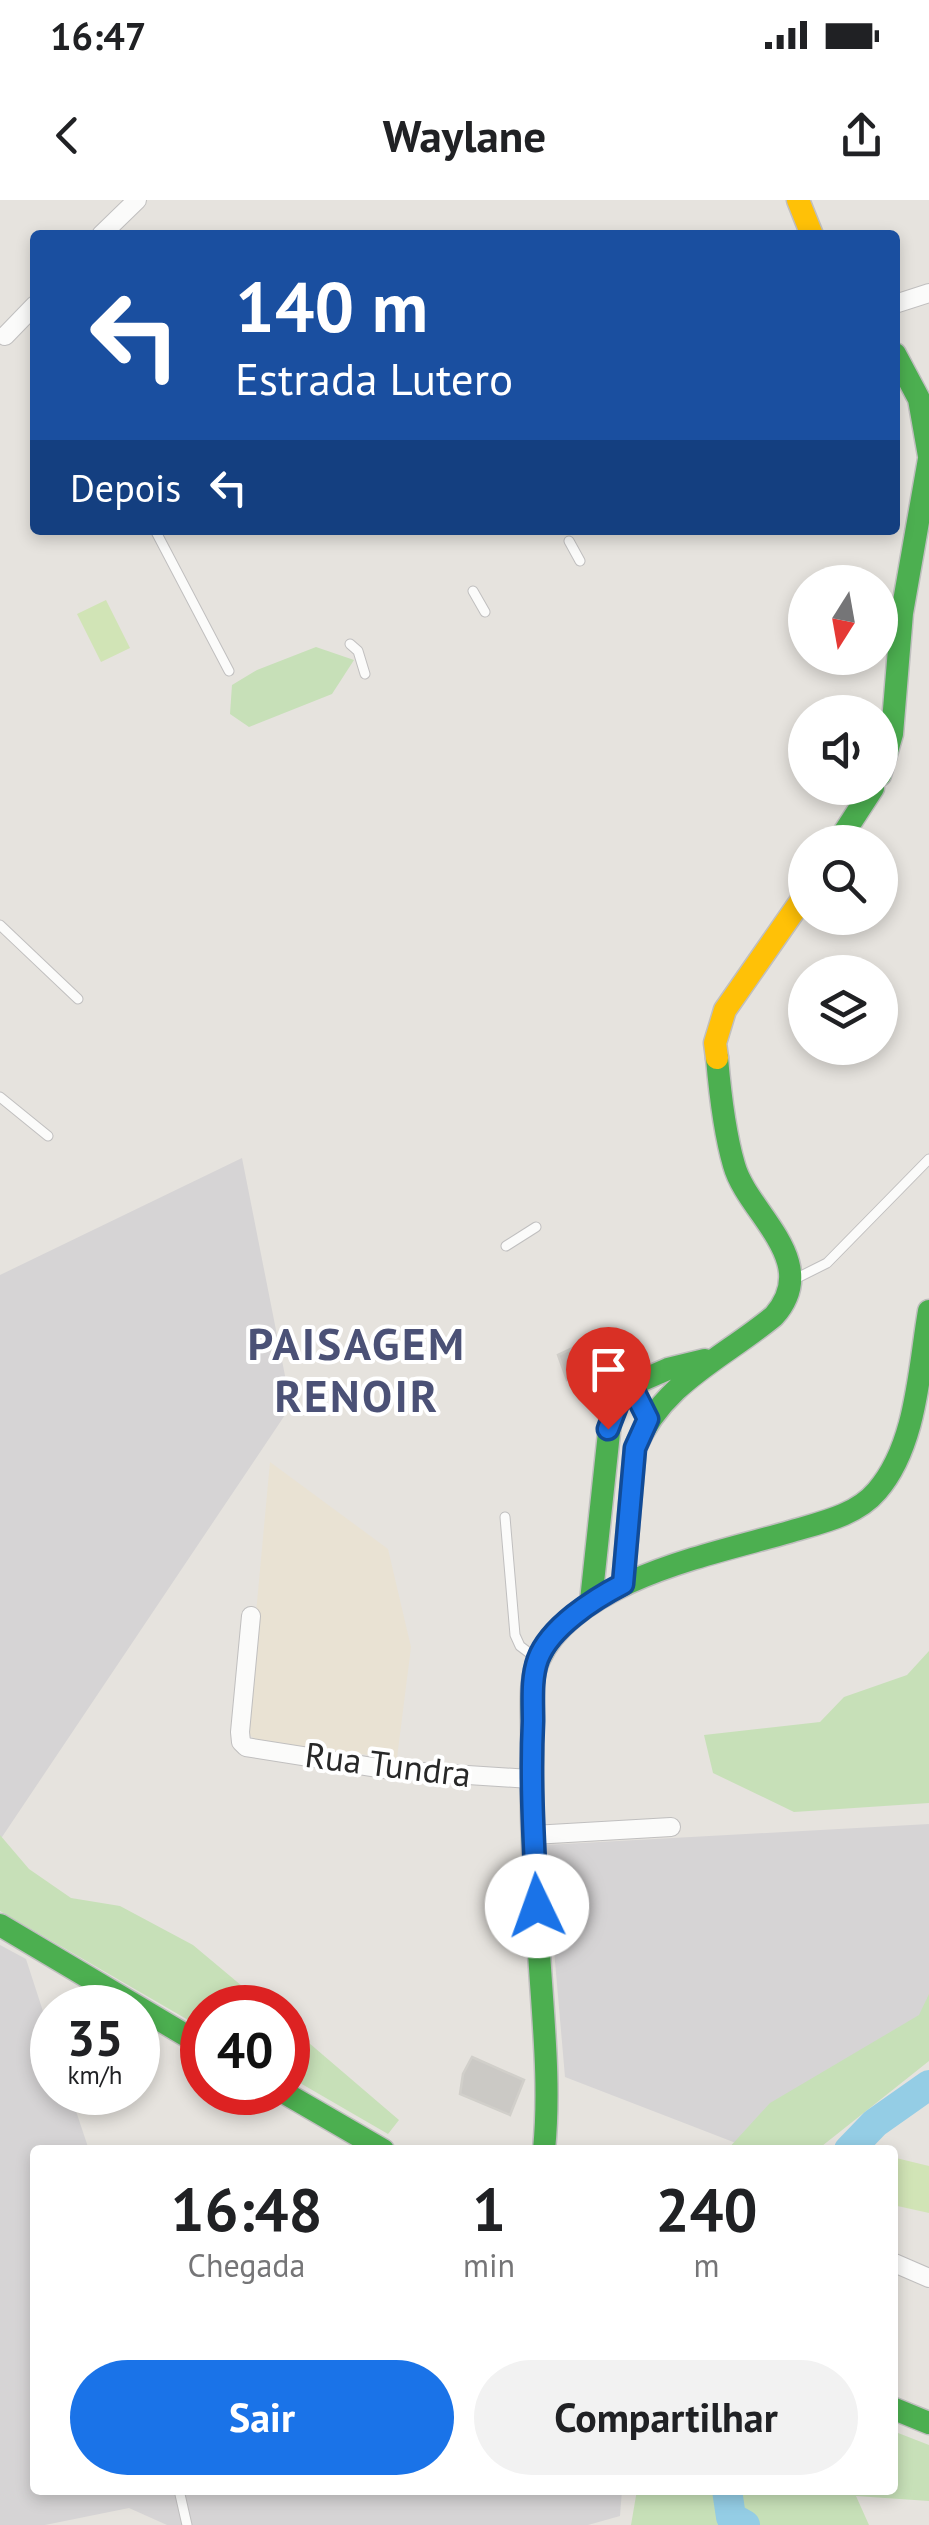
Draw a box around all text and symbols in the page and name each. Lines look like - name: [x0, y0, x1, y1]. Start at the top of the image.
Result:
- text: 16:47: [50, 11, 146, 60]
- text: Waylane: [383, 106, 546, 164]
- icon: back: [40, 108, 95, 163]
- icon: share: [834, 108, 889, 163]
- text: 140 m: [235, 261, 428, 351]
- icon: left: [70, 270, 200, 400]
- text: Estrada Lutero: [235, 349, 513, 407]
- icon: left: [201, 460, 256, 515]
- text: Depois: [70, 463, 181, 512]
- north arrow: [788, 565, 898, 675]
- map controls: [788, 565, 898, 1065]
- button: sound: [788, 695, 898, 805]
- button: search: [788, 825, 898, 935]
- button: layers: [788, 955, 898, 1065]
- district label: PAISAGEM RENOIR: [248, 1314, 466, 1424]
- pin: [566, 1327, 651, 1430]
- icon: arrive: [581, 1342, 636, 1397]
- street label: Rua Tundra: [303, 1731, 474, 1797]
- position arrow: [485, 1854, 589, 1958]
- speed limit sign: 40: [180, 1985, 310, 2115]
- text: 35: [67, 2005, 123, 2070]
- text: km/h: [68, 2059, 122, 2091]
- text: 16:48: [170, 2170, 323, 2248]
- text: 1: [472, 2170, 506, 2248]
- text: 240: [656, 2170, 758, 2248]
- text: Chegada: [188, 2244, 305, 2286]
- text: min: [463, 2244, 515, 2286]
- text: m: [694, 2244, 720, 2286]
- button: Sair: [70, 2360, 454, 2475]
- button: Compartilhar: [474, 2360, 858, 2475]

